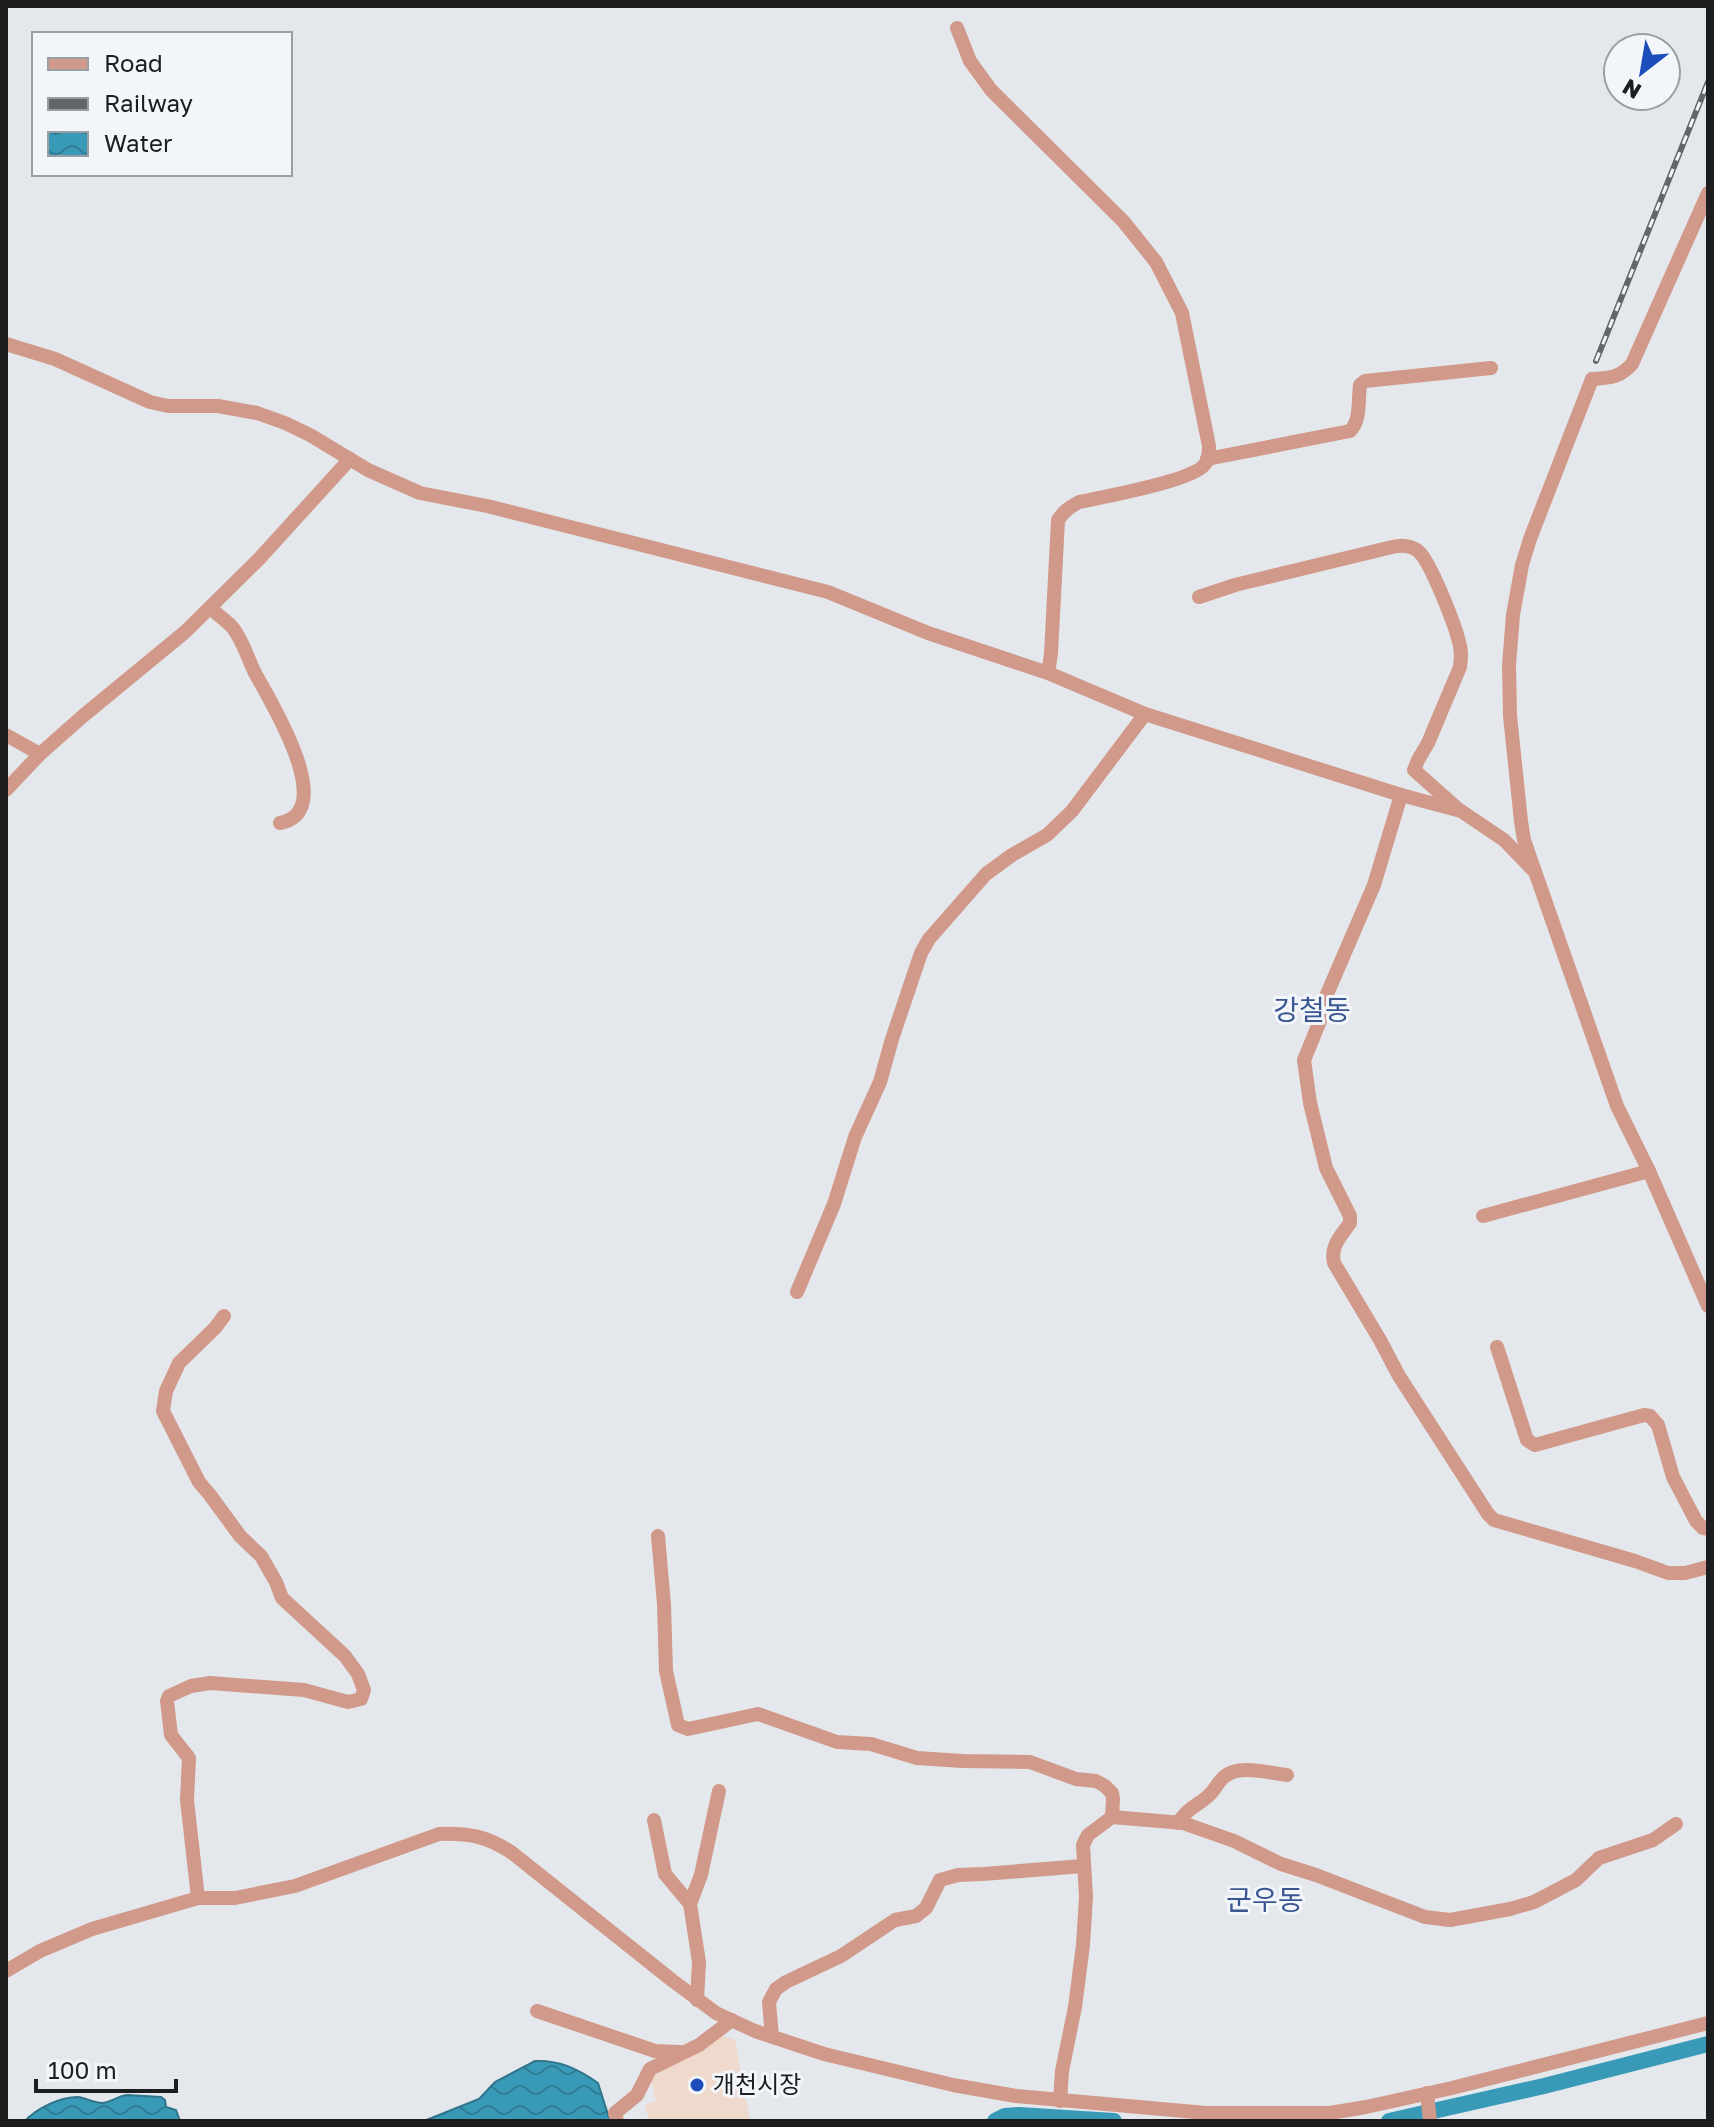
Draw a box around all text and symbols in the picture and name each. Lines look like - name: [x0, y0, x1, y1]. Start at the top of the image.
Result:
- legend: [32, 32, 292, 176]
- north arrow: [1602, 32, 1682, 112]
- text: Road: [104, 48, 163, 77]
- text: N: [1617, 74, 1646, 105]
- text: Railway: [104, 88, 193, 117]
- text: Water: [104, 128, 172, 157]
- district label: 강철동: [1273, 993, 1351, 1026]
- district label: 군우동: [1226, 1883, 1304, 1916]
- scale bar: [36, 2043, 176, 2093]
- text: 100 m: [48, 2055, 117, 2084]
- place label: 개천시장: [713, 2069, 801, 2098]
- marker: 개천시장: [688, 2076, 706, 2094]

